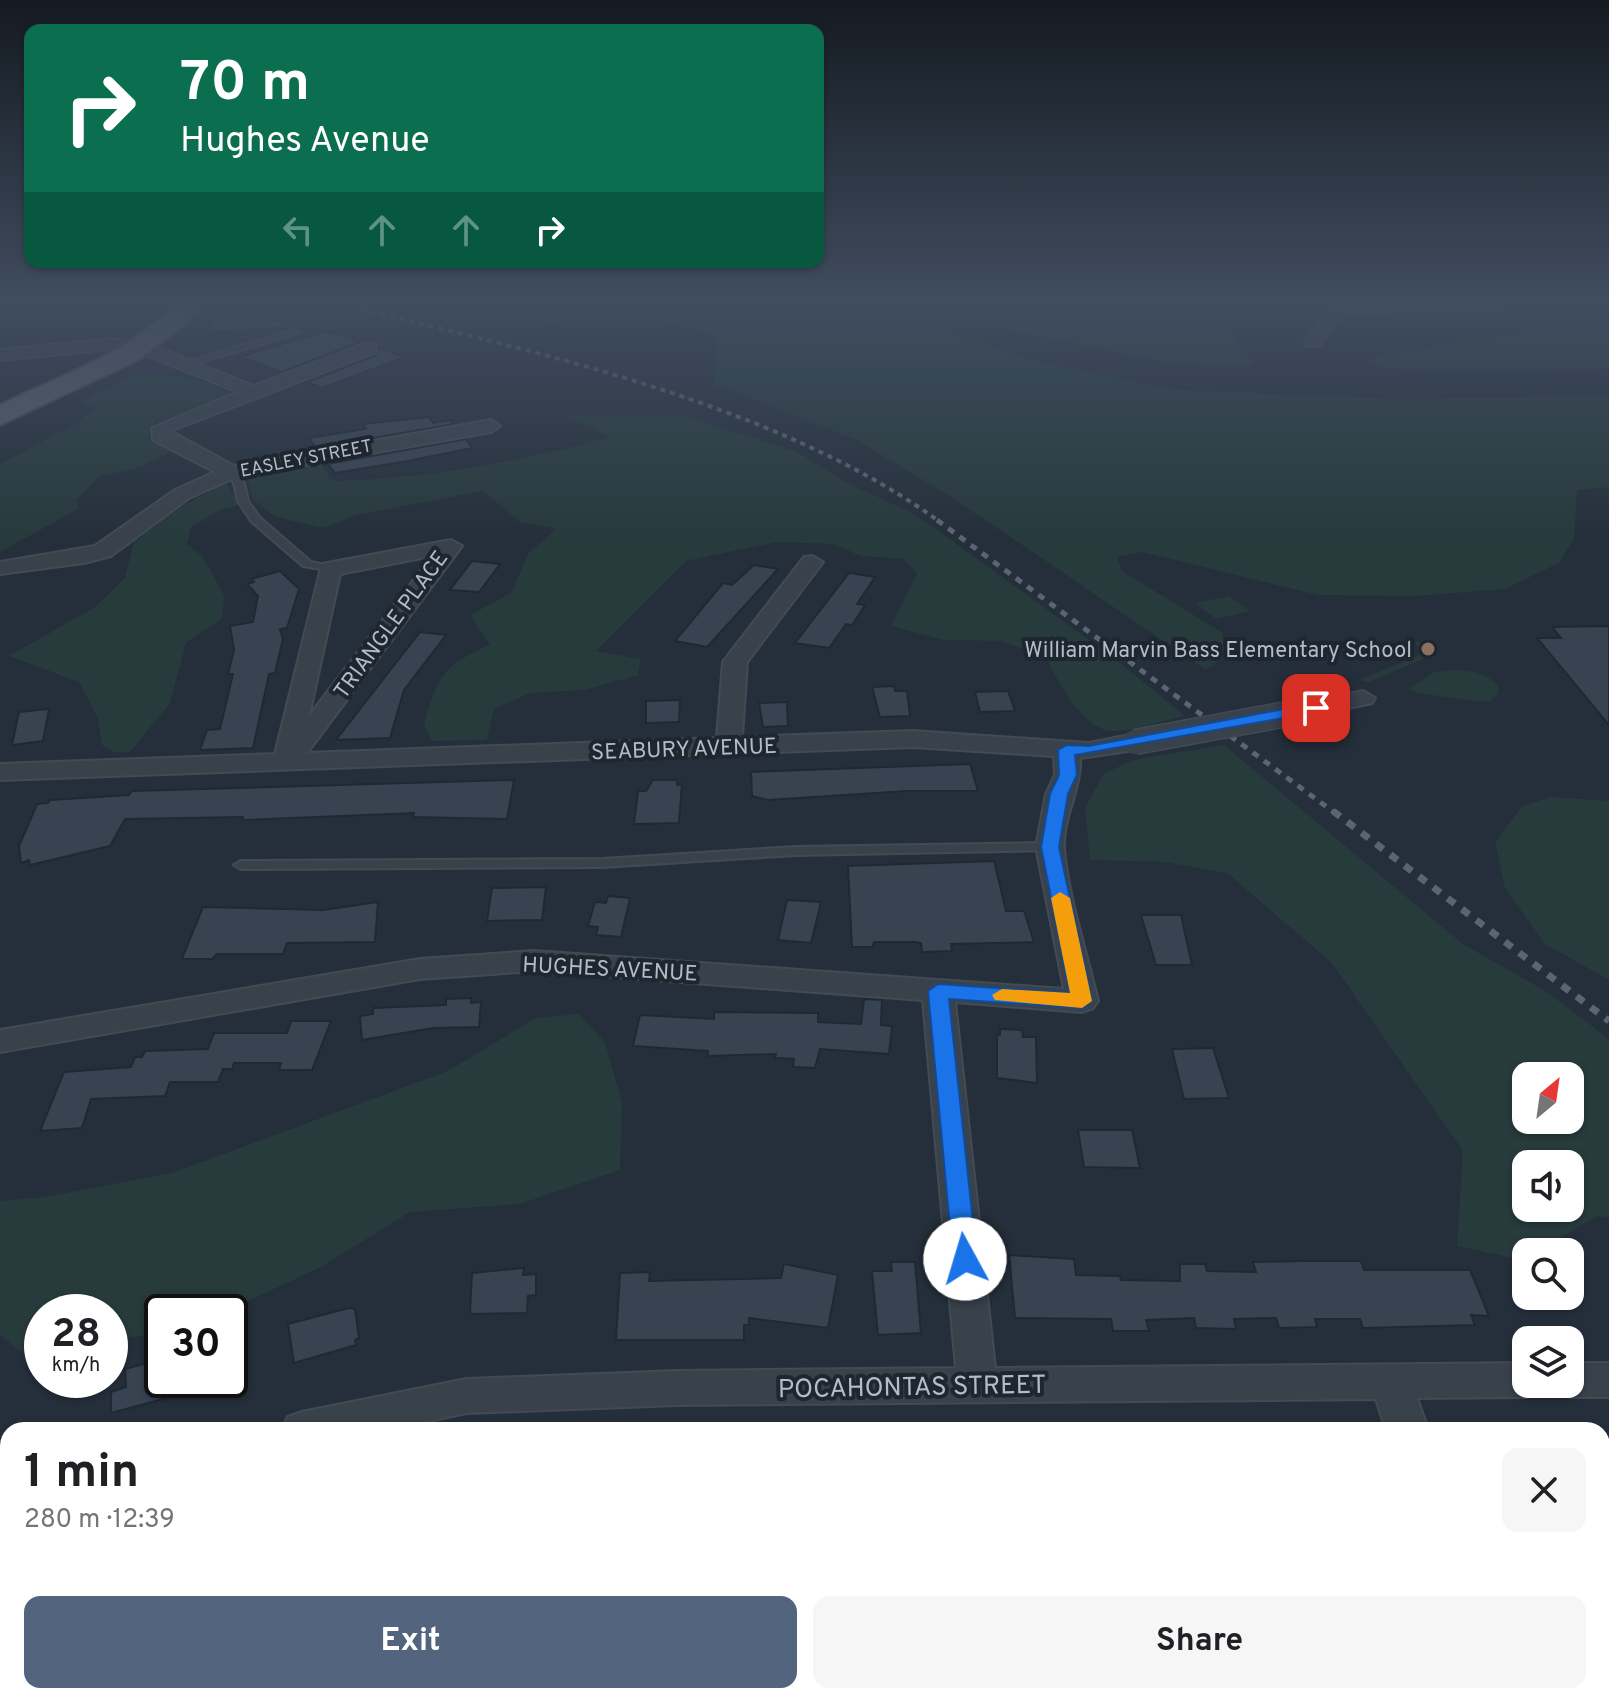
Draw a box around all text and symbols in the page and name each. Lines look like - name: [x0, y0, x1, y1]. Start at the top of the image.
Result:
- text: 70 m: [180, 50, 310, 120]
- icon: right: [48, 56, 152, 160]
- text: Hughes Avenue: [180, 119, 430, 165]
- icon: left: [276, 208, 320, 252]
- icon: ahead: [360, 208, 404, 252]
- icon: ahead: [444, 208, 488, 252]
- icon: right: [528, 208, 572, 252]
- street label: EASLEY STREET: [238, 435, 374, 484]
- street label: TRIANGLE PLACE: [329, 546, 455, 705]
- place label: William Marvin Bass Elementary School: [1024, 638, 1412, 665]
- marker: William Marvin Bass Elementary School: [1419, 640, 1437, 658]
- pin: [1282, 674, 1350, 742]
- icon: arrive: [1294, 686, 1338, 730]
- street label: SEABURY AVENUE: [591, 734, 778, 767]
- street label: HUGHES AVENUE: [522, 952, 698, 989]
- north arrow: [1512, 1062, 1584, 1134]
- map controls: [1512, 1062, 1584, 1398]
- button: sound: [1512, 1150, 1584, 1222]
- position arrow: [923, 1217, 1007, 1301]
- button: search: [1512, 1238, 1584, 1310]
- speed limit sign: 30: [144, 1294, 248, 1398]
- text: 28: [51, 1311, 101, 1361]
- button: layers: [1512, 1326, 1584, 1398]
- text: km/h: [52, 1353, 100, 1379]
- street label: POCAHONTAS STREET: [777, 1370, 1047, 1407]
- text: 1 min: [24, 1444, 139, 1504]
- button: close: [1502, 1448, 1586, 1532]
- text: 280 m · 12:39: [24, 1504, 175, 1537]
- button: Exit: [24, 1596, 797, 1688]
- button: Share: [813, 1596, 1586, 1688]

